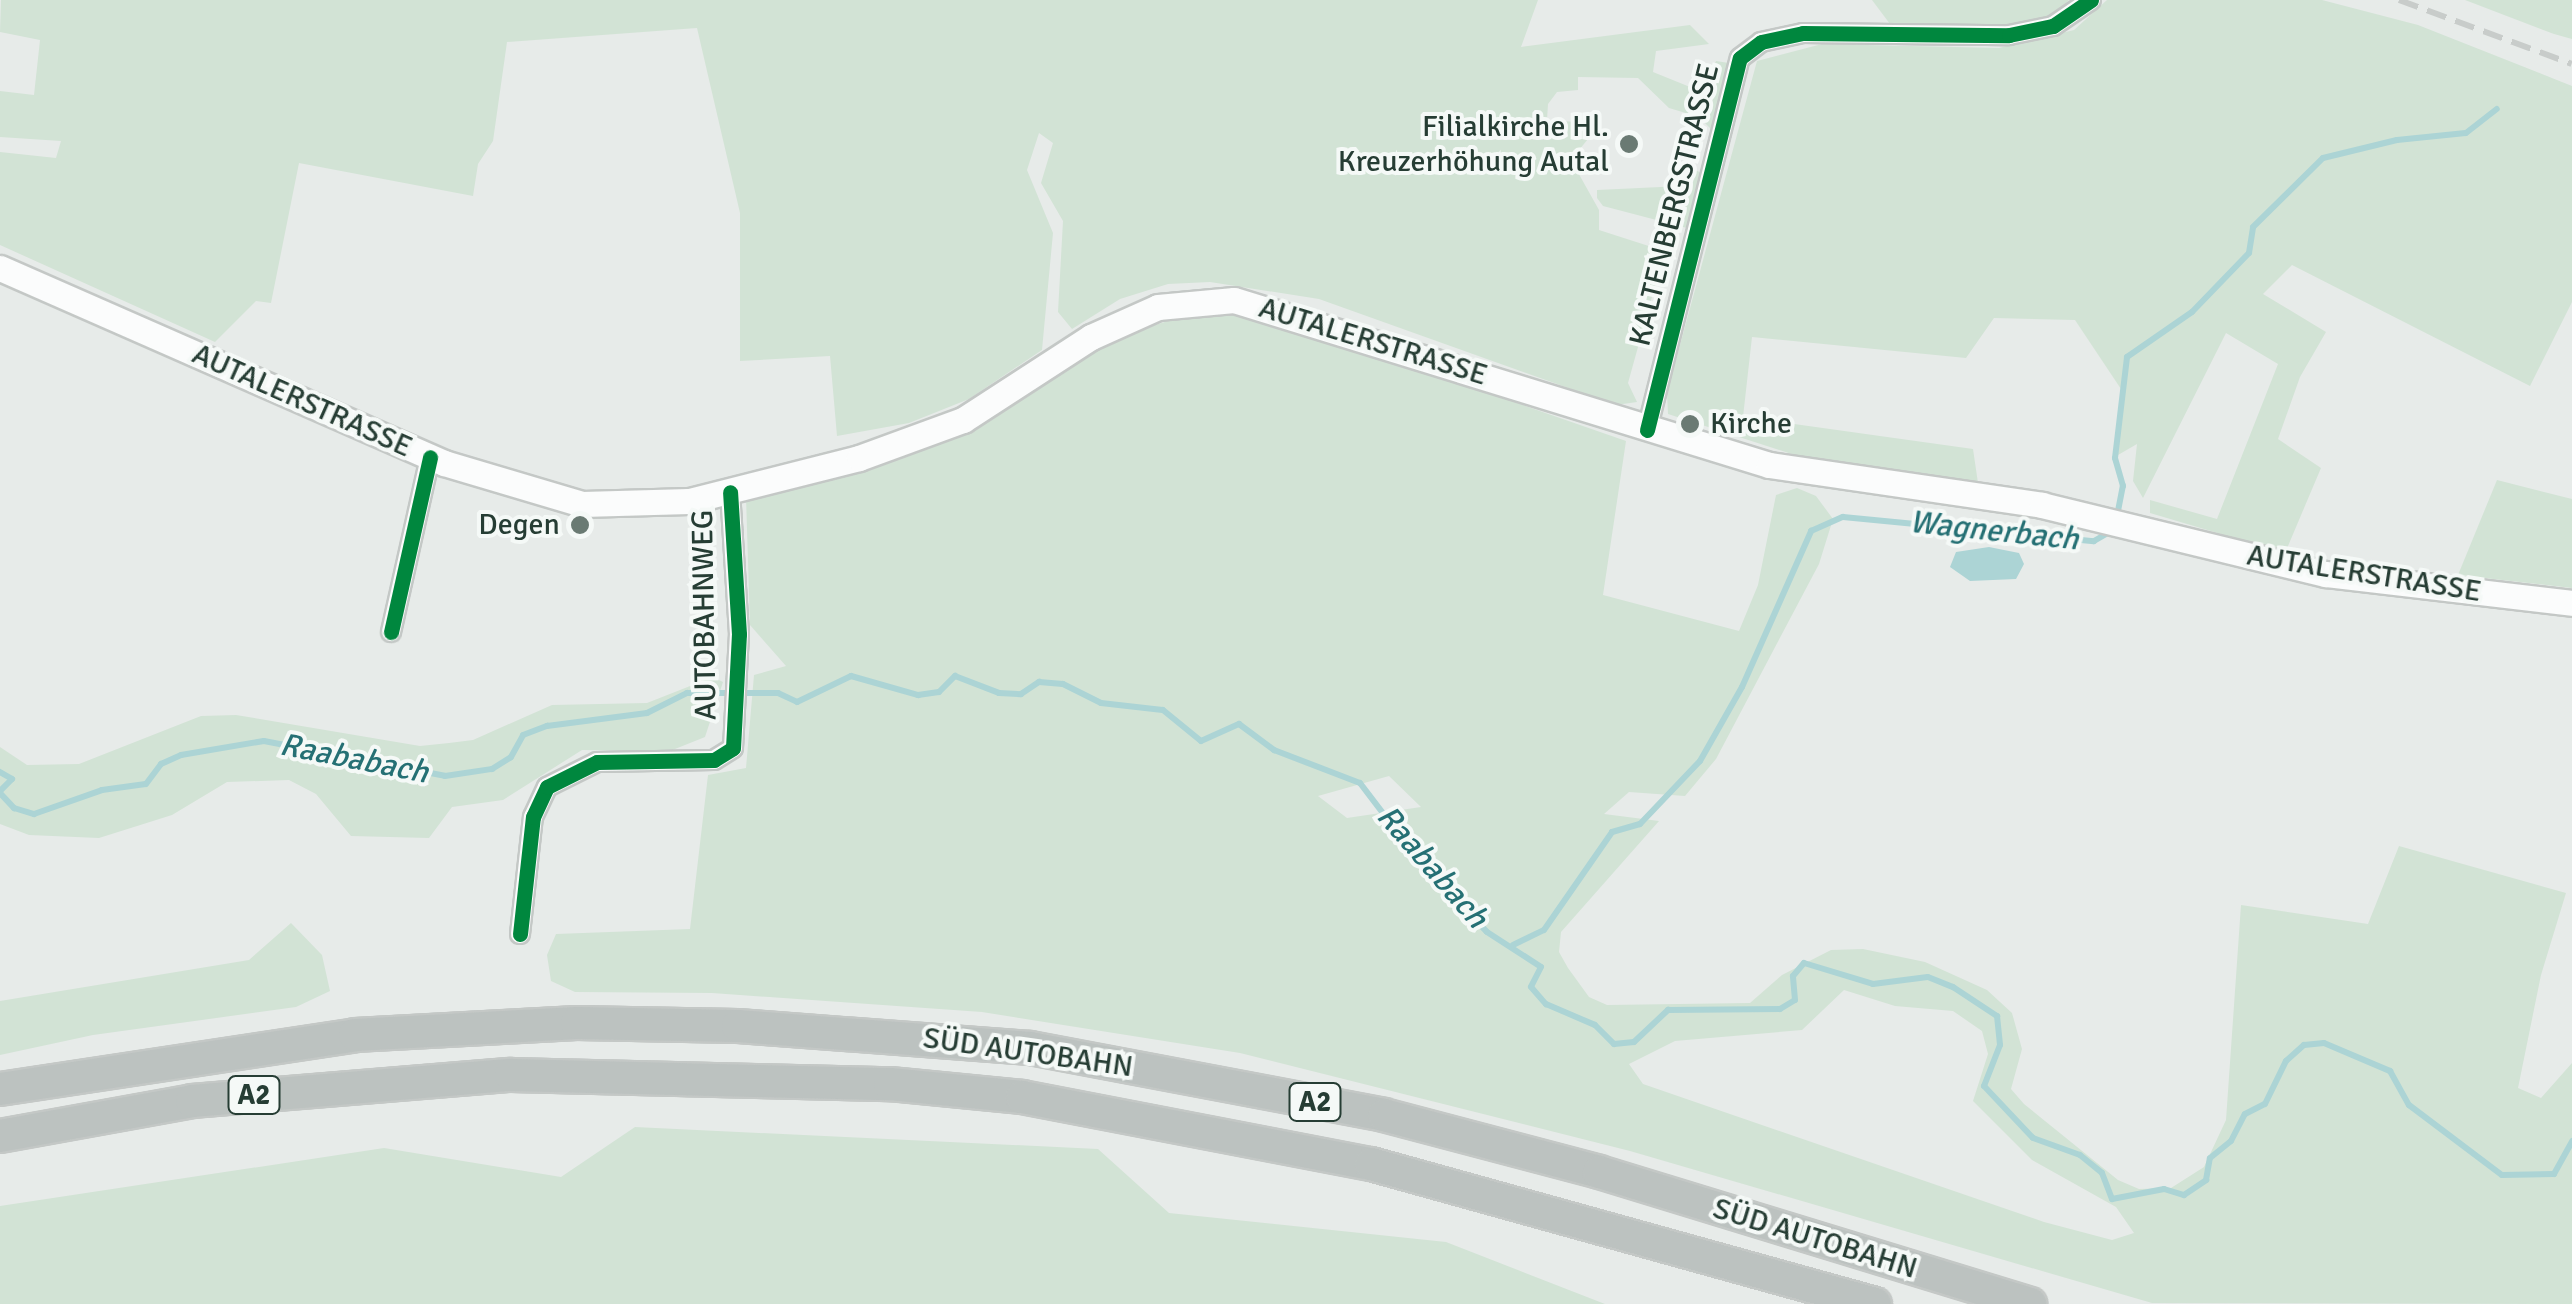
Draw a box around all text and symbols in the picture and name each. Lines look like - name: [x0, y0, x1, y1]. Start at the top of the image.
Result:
- street label: KALTENBERGSTRASSE: [1622, 60, 1728, 350]
- place label: Filialkirche Hl. Kreuzerhöhung Autal: [1338, 109, 1609, 180]
- marker: Filialkirche Hl. Kreuzerhöhung Autal: [1618, 133, 1640, 155]
- street label: AUTALERSTRASSE: [1255, 290, 1491, 394]
- street label: AUTALERSTRASSE: [187, 336, 417, 466]
- place label: Kirche: [1710, 406, 1792, 442]
- marker: Kirche: [1679, 413, 1701, 435]
- water label: Wagnerbach: [1908, 503, 2080, 559]
- place label: Degen: [478, 507, 560, 543]
- street label: AUTOBAHNWEG: [685, 510, 725, 720]
- marker: Degen: [569, 514, 591, 536]
- street label: AUTALERSTRASSE: [2244, 538, 2484, 610]
- water label: Raababach: [277, 726, 431, 792]
- water label: Raababach: [1368, 798, 1496, 936]
- street label: SÜD AUTOBAHN: [921, 1020, 1135, 1086]
- road number: A2: [226, 1072, 282, 1118]
- road number: A2: [1288, 1079, 1342, 1125]
- street label: SÜD AUTOBAHN: [1709, 1191, 1921, 1287]

